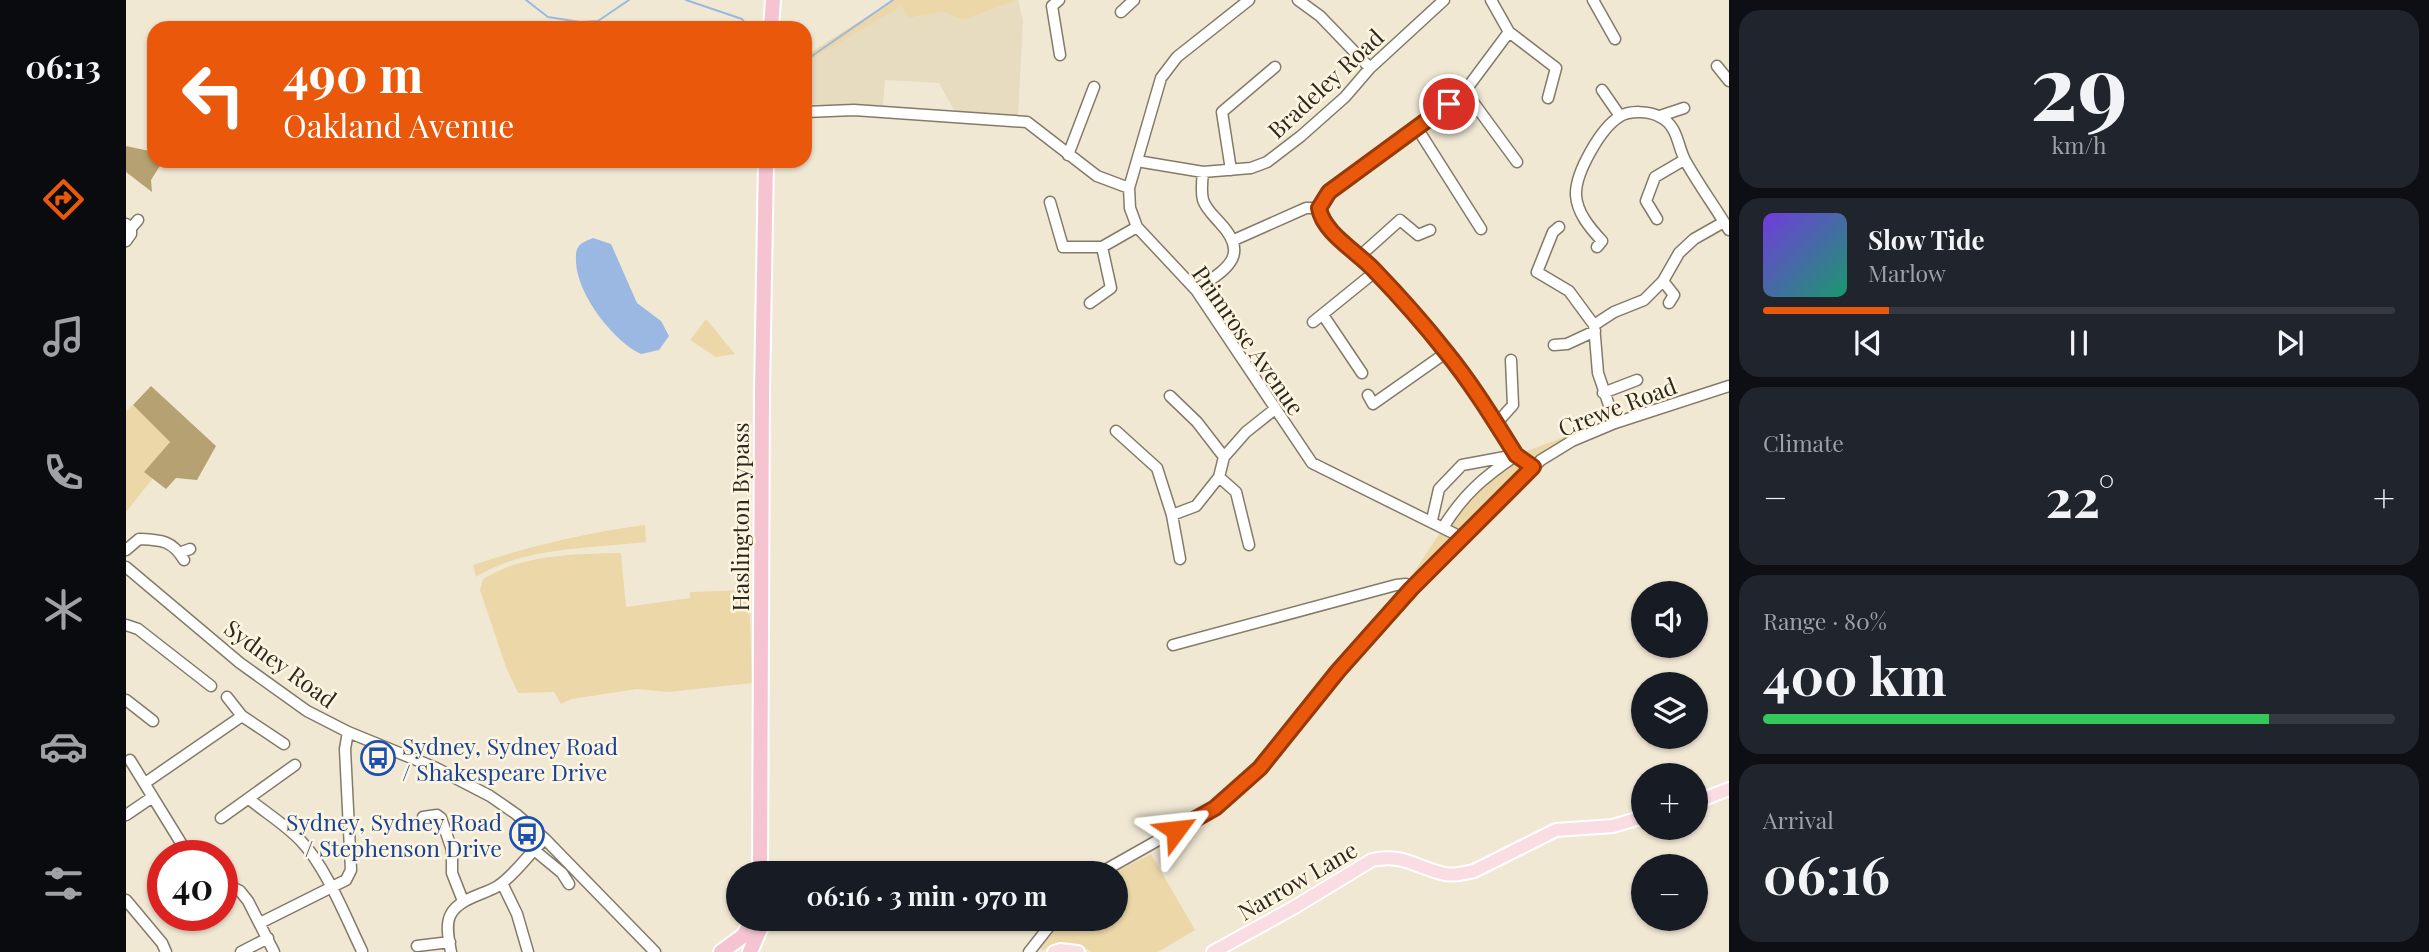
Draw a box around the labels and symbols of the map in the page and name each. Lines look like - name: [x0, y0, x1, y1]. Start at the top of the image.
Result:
- street label: Bradeley Road: [1260, 21, 1390, 145]
- pin: [1419, 74, 1479, 134]
- street label: Primrose Avenue: [1186, 259, 1312, 421]
- street label: Crewe Road: [1553, 369, 1681, 443]
- street label: Haslington Bypass: [724, 422, 755, 612]
- street label: Sydney Road: [219, 612, 343, 714]
- place label: Sydney, Sydney Road / Shakespeare Drive: [402, 730, 618, 787]
- bus stop icon: Sydney, Sydney Road / Shakespeare Drive: [359, 739, 397, 777]
- position arrow: [1139, 793, 1213, 867]
- place label: Sydney, Sydney Road / Stephenson Drive: [286, 806, 502, 863]
- bus stop icon: Sydney, Sydney Road / Stephenson Drive: [508, 815, 546, 853]
- street label: Narrow Lane: [1232, 833, 1362, 927]
- speed limit sign: 40: [147, 840, 238, 931]

